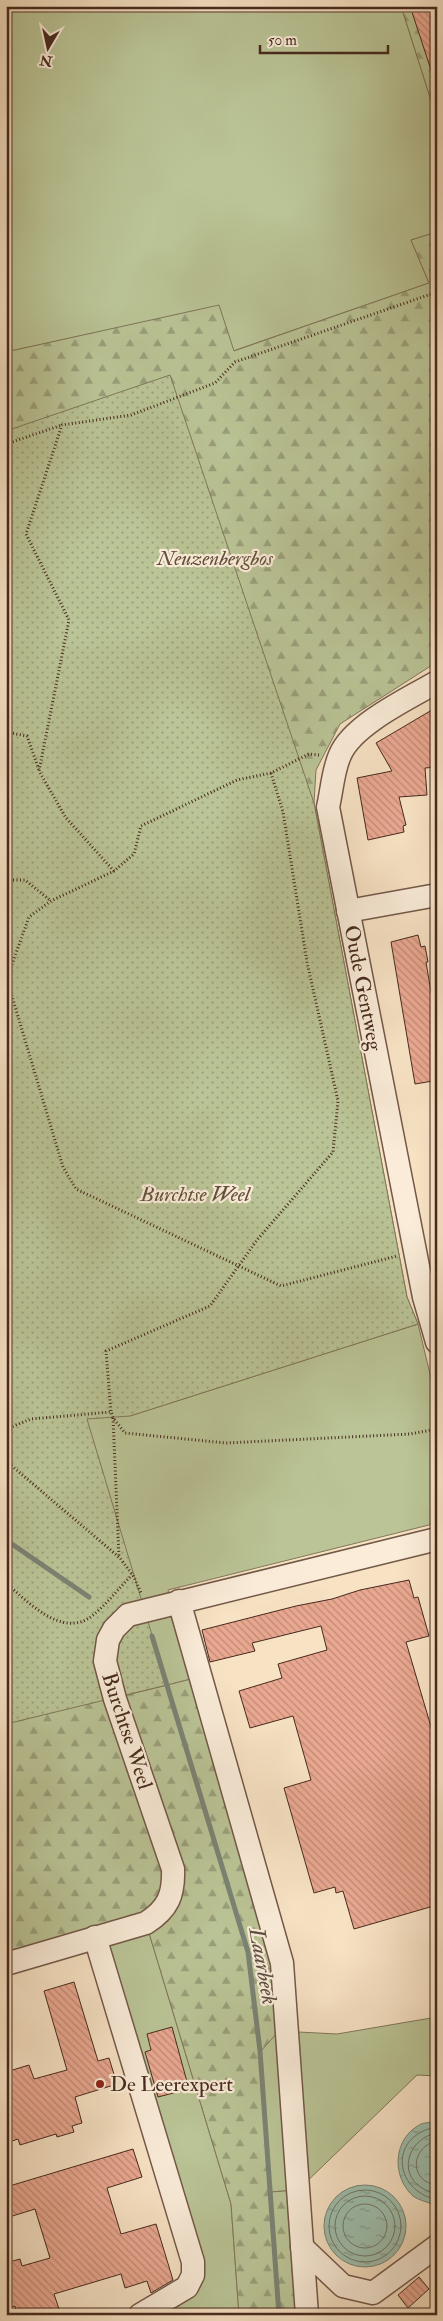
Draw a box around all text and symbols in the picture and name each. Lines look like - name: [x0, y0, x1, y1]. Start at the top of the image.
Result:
- north arrow: [22, 22, 72, 72]
- scale bar: [260, 22, 388, 54]
- text: 50 m: [268, 31, 297, 50]
- text: N: [38, 51, 55, 70]
- park label: Neuzenbergbos: [156, 545, 274, 572]
- street label: Oude Gentweg: [338, 923, 389, 1054]
- park label: Burchtse Weel: [139, 1181, 252, 1208]
- street label: Burchtse Weel: [95, 1669, 159, 1793]
- water label: Laarbeek: [242, 1924, 284, 2007]
- place label: De Leerexpert: [110, 2071, 233, 2098]
- marker: De Leerexpert: [94, 2078, 106, 2090]

